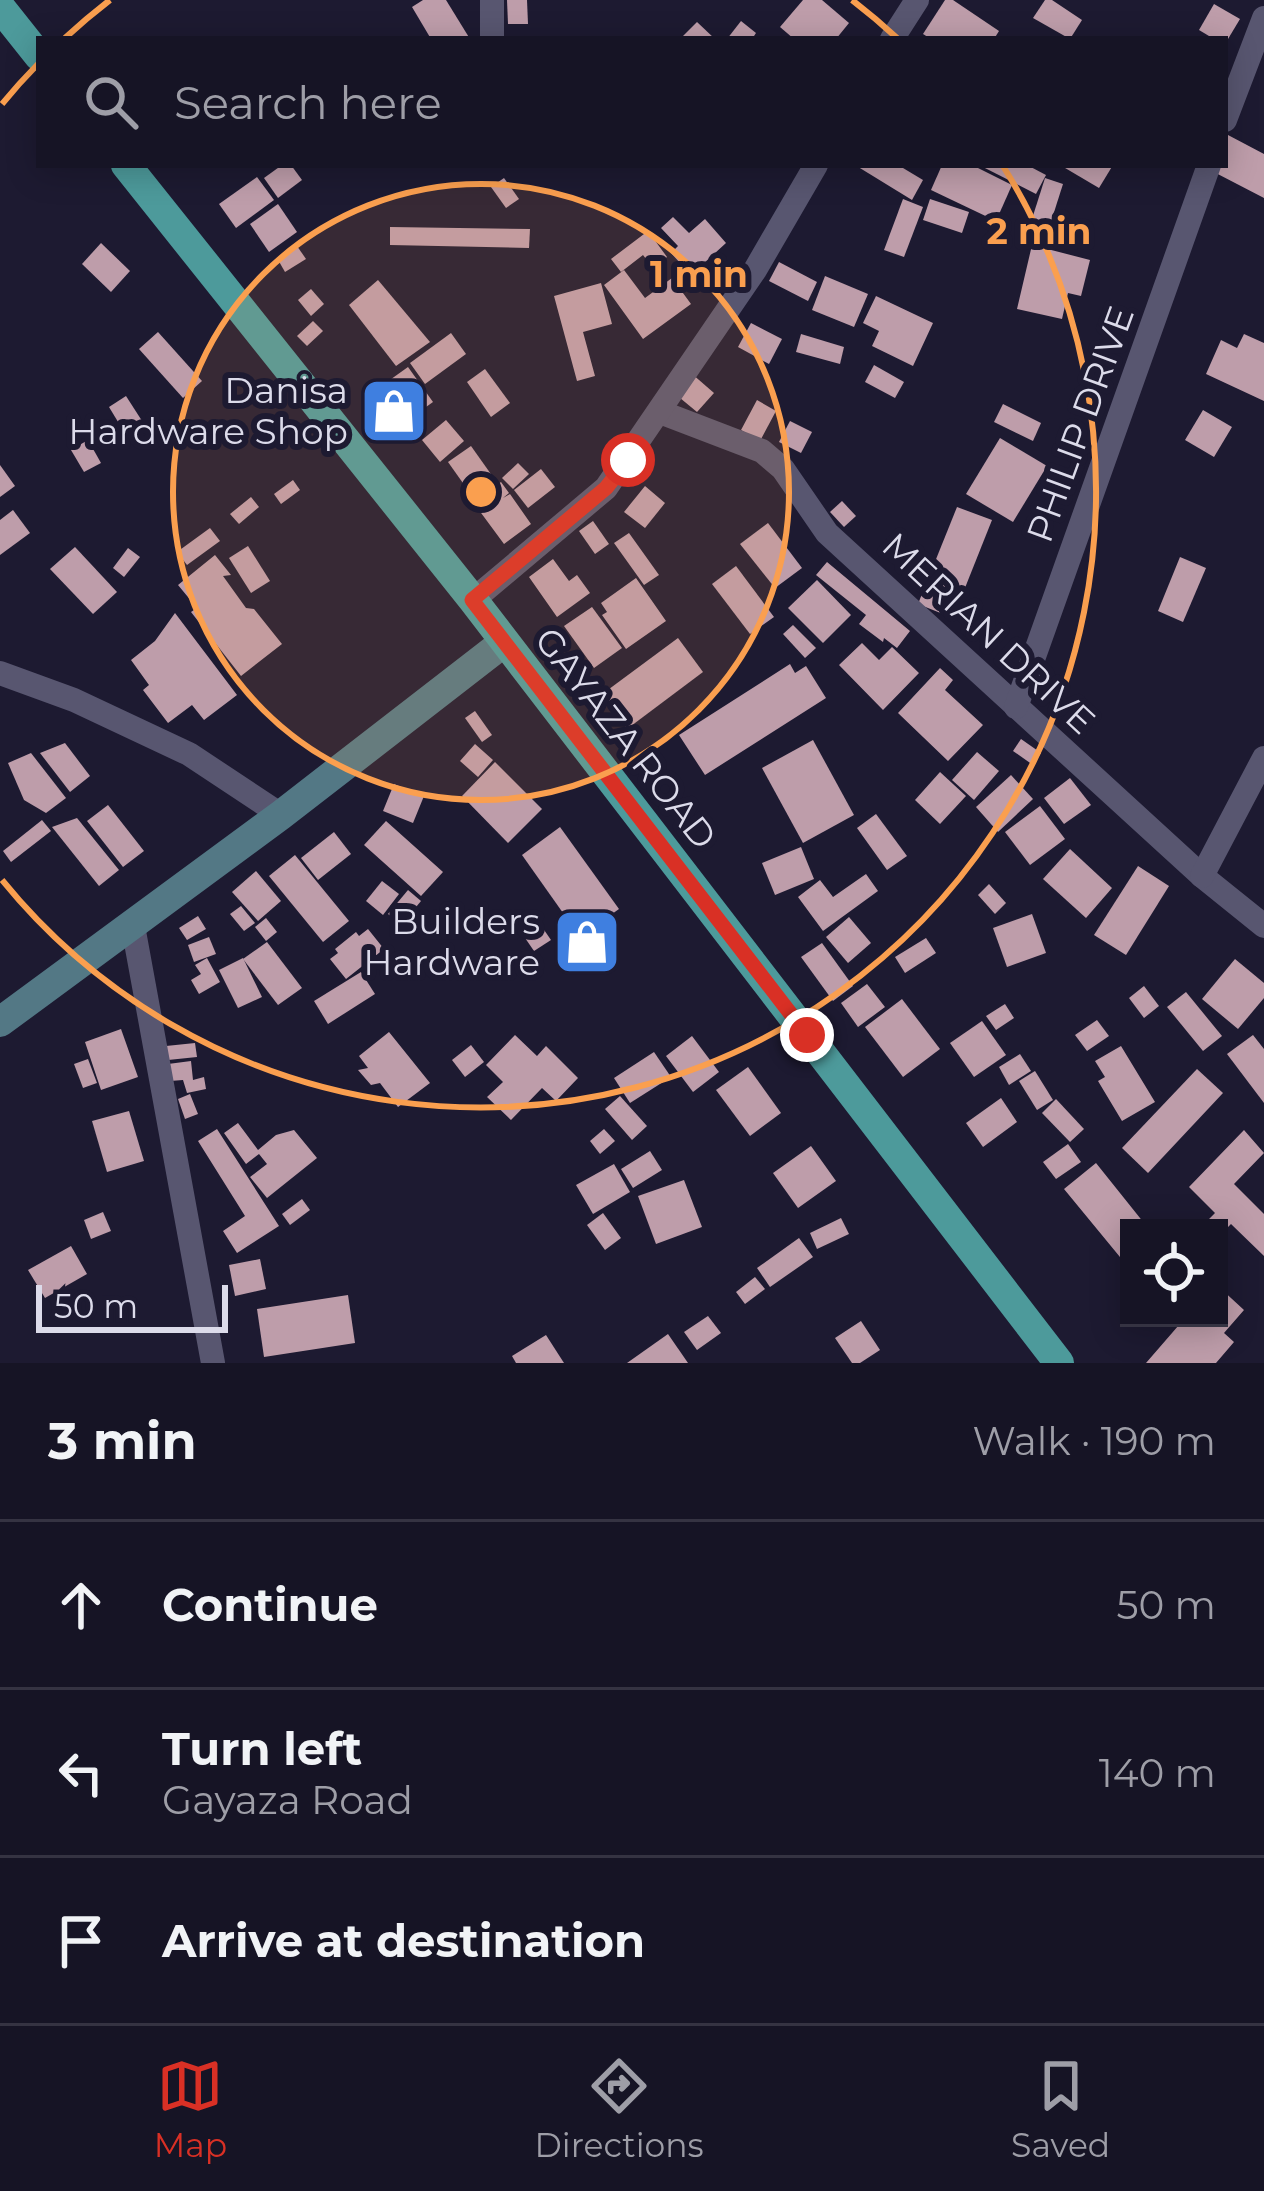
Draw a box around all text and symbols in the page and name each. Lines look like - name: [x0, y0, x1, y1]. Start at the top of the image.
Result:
- search box: [36, 36, 1228, 168]
- icon: search: [78, 69, 144, 135]
- text: Search here: [174, 75, 442, 130]
- text: 2 min: [987, 209, 1091, 253]
- text: 1 min: [650, 252, 748, 296]
- street label: PHILIP DRIVE: [1017, 300, 1143, 548]
- place label: Danisa Hardware Shop: [68, 368, 348, 453]
- shop icon: Danisa Hardware Shop: [359, 376, 429, 446]
- route start: [601, 433, 655, 487]
- centre of rings: [460, 471, 502, 513]
- street label: MERIAN DRIVE: [874, 523, 1104, 743]
- street label: GAYAZA ROAD: [526, 618, 726, 858]
- place label: Builders Hardware: [363, 899, 540, 984]
- shop icon: Builders Hardware: [552, 907, 622, 977]
- route end: [780, 1008, 834, 1062]
- map controls: [1120, 1219, 1228, 1327]
- button: locate: [1120, 1219, 1228, 1327]
- scale bar: [36, 1279, 228, 1332]
- text: 50 m: [54, 1286, 138, 1326]
- text: 3 min: [48, 1410, 197, 1472]
- text: Walk · 190 m: [972, 1417, 1216, 1465]
- icon: ahead: [48, 1572, 114, 1638]
- text: Continue: [162, 1577, 378, 1632]
- text: 50 m: [1117, 1581, 1216, 1629]
- text: Turn left: [162, 1721, 362, 1776]
- icon: left: [48, 1740, 114, 1806]
- text: 140 m: [1099, 1749, 1216, 1797]
- text: Gayaza Road: [162, 1776, 413, 1824]
- icon: arrive: [48, 1908, 114, 1974]
- text: Arrive at destination: [162, 1913, 645, 1968]
- tab: Map: [154, 2053, 227, 2165]
- tab: Directions: [535, 2053, 704, 2165]
- tab: Saved: [1011, 2053, 1110, 2165]

